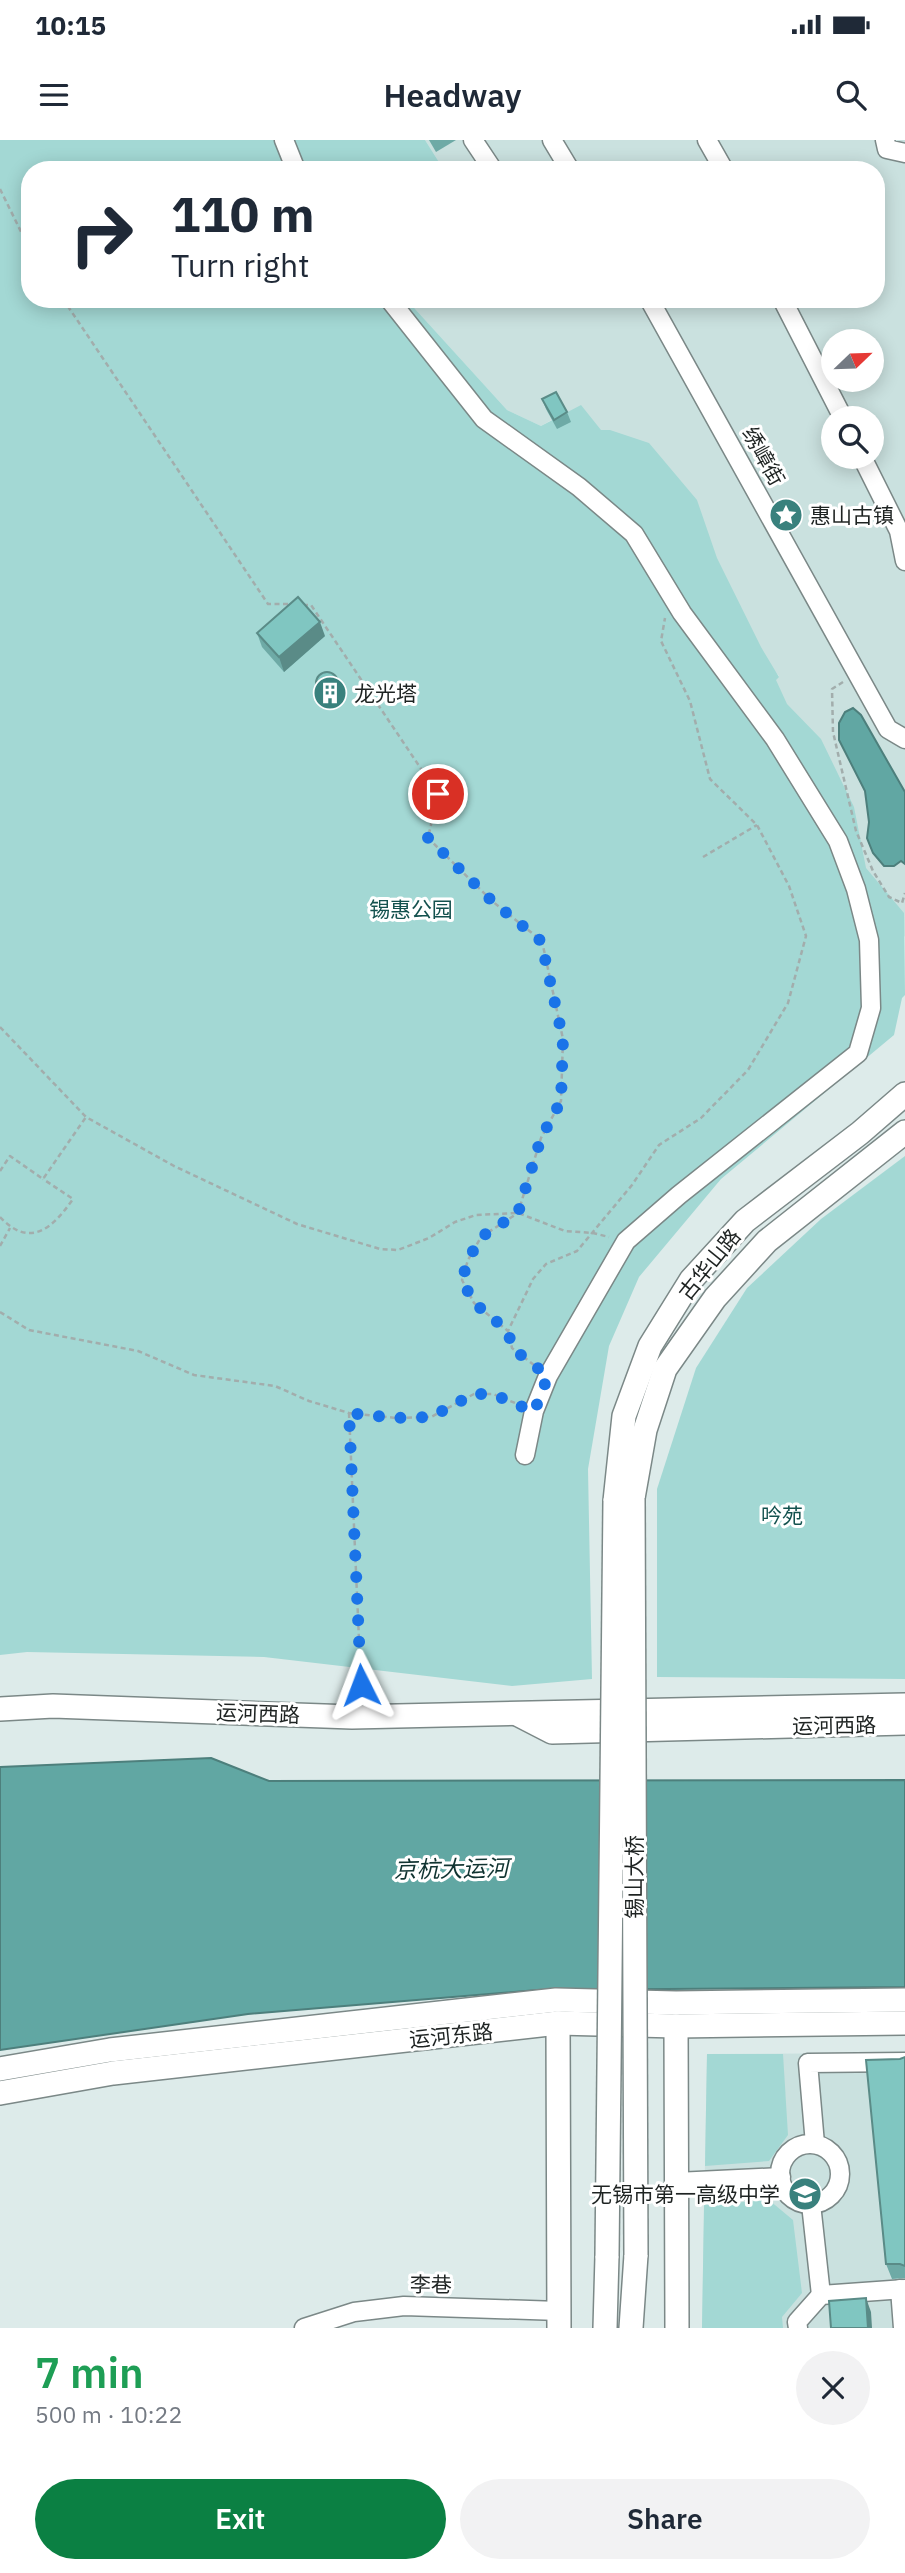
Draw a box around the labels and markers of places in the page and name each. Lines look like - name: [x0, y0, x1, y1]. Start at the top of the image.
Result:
- place icon: 惠山古镇: [767, 496, 805, 534]
- place label: 惠山古镇: [810, 501, 894, 529]
- building icon: 龙光塔: [311, 674, 349, 712]
- place label: 龙光塔: [354, 679, 417, 707]
- pin: [408, 764, 468, 824]
- school or university icon: 无锡市第一高级中学: [786, 2175, 824, 2213]
- place label: 无锡市第一高级中学: [591, 2180, 780, 2208]

